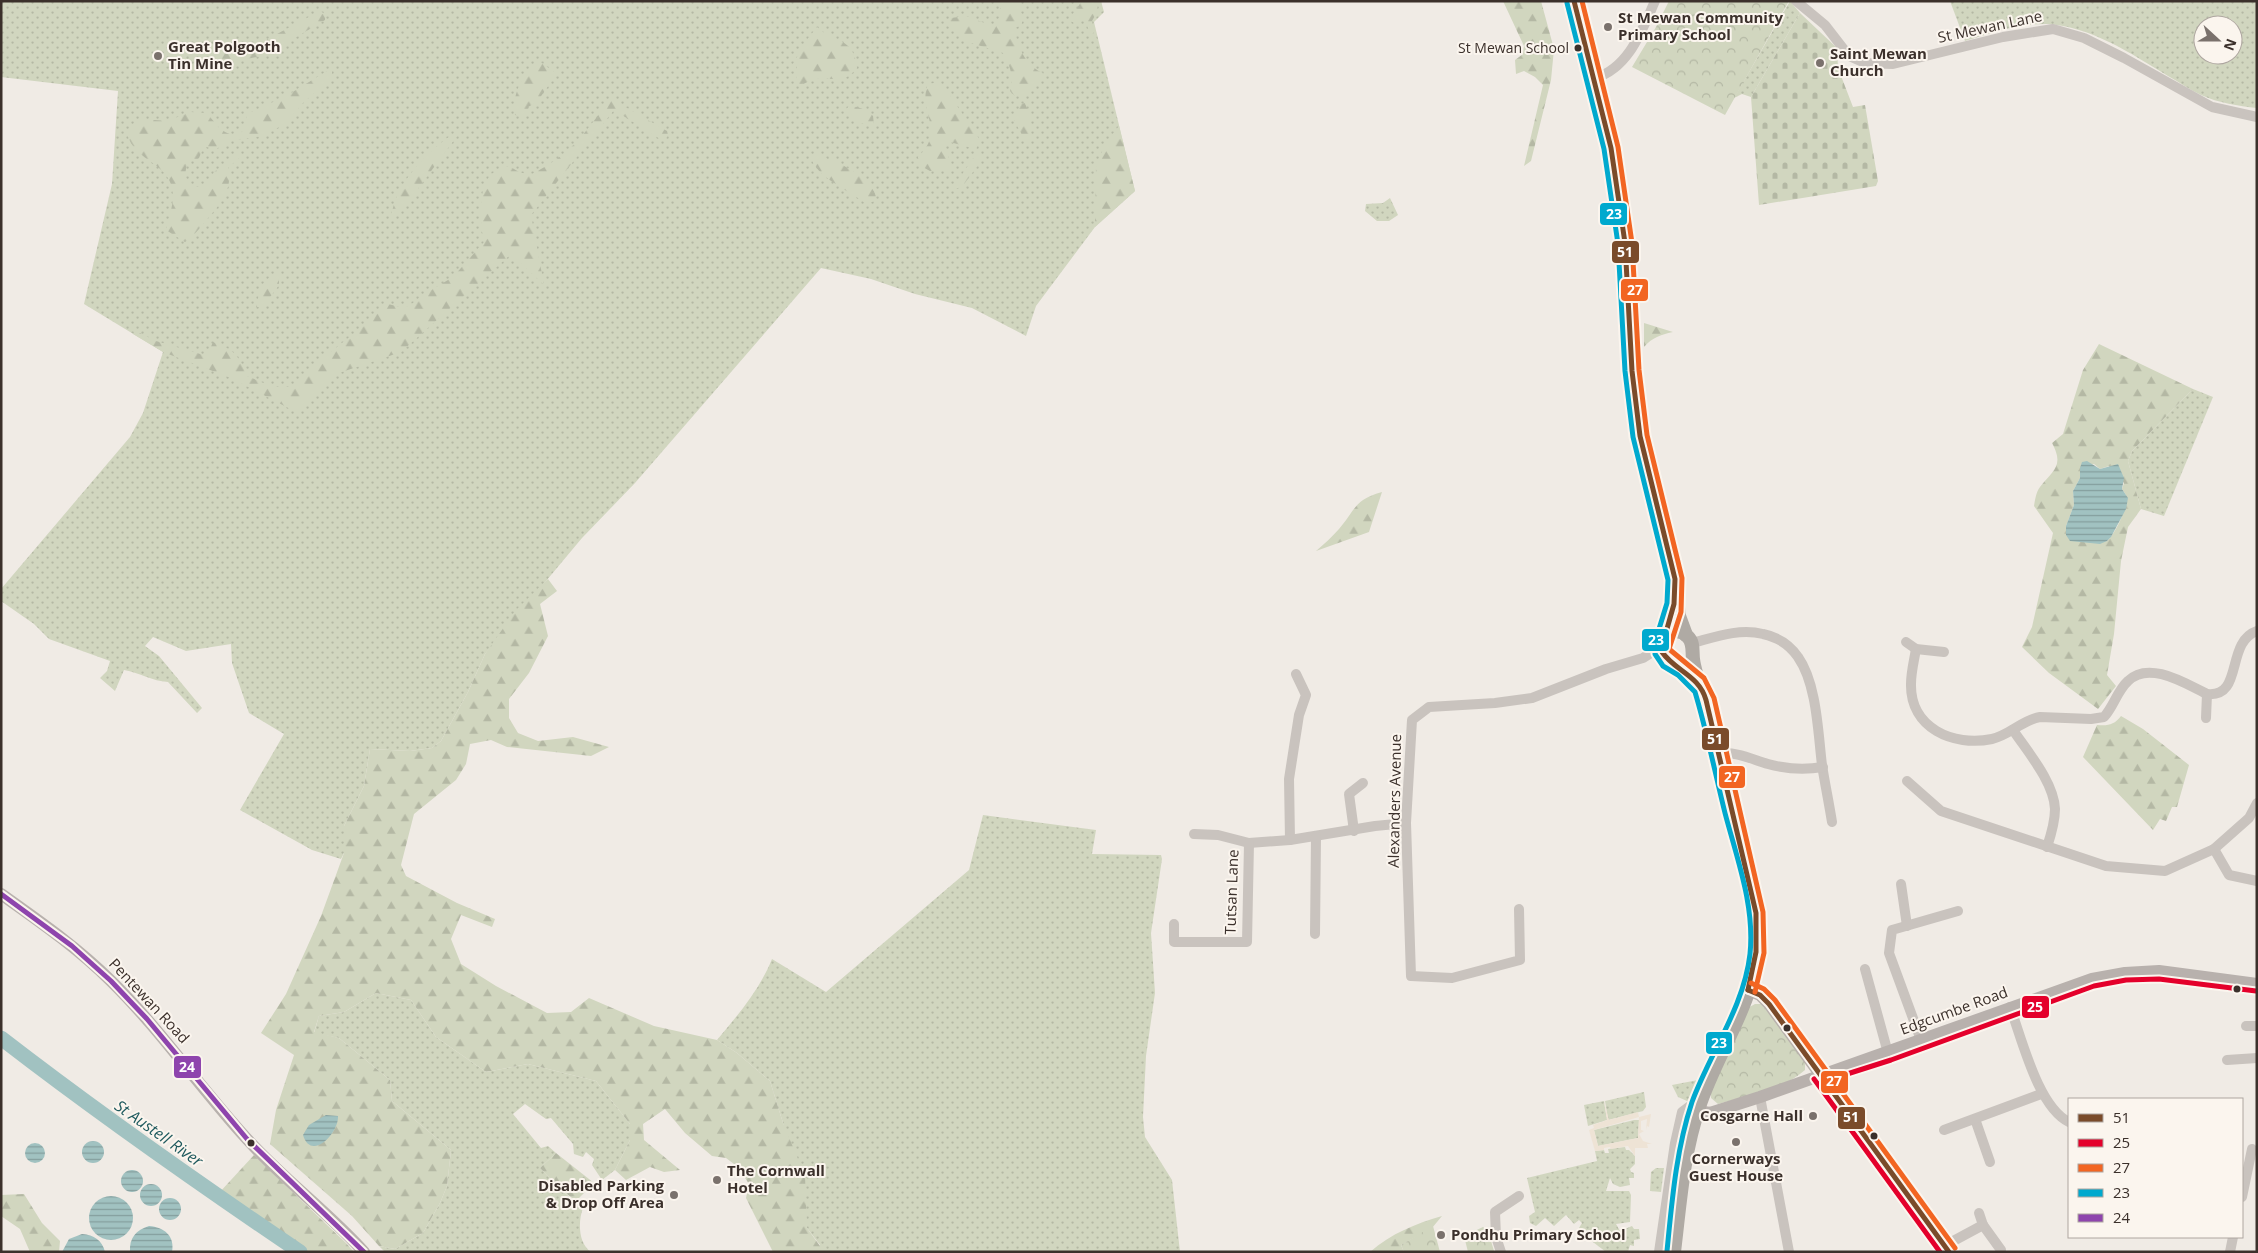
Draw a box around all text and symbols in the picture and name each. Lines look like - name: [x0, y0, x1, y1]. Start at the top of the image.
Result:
- street label: St Mewan Lane: [1936, 5, 2044, 47]
- place label: St Mewan Community Primary School: [1618, 7, 1783, 44]
- north arrow: [2193, 15, 2243, 65]
- marker: St Mewan Community Primary School: [1602, 21, 1614, 33]
- place label: Great Polgooth Tin Mine: [168, 36, 281, 73]
- text: N: [2220, 36, 2242, 54]
- place label: St Mewan School: [1458, 38, 1569, 57]
- marker: St Mewan School: [1573, 43, 1583, 53]
- place label: Saint Mewan Church: [1830, 43, 1927, 80]
- marker: Great Polgooth Tin Mine: [152, 50, 164, 62]
- marker: Saint Mewan Church: [1814, 57, 1826, 69]
- line badge: 23: [1599, 202, 1628, 226]
- text: 23: [1606, 204, 1622, 223]
- line badge: 51: [1611, 240, 1640, 264]
- text: 51: [1617, 242, 1633, 261]
- line badge: 27: [1620, 278, 1649, 302]
- text: 27: [1627, 280, 1643, 299]
- line badge: 23: [1641, 628, 1670, 652]
- text: 23: [1648, 630, 1664, 649]
- line badge: 51: [1701, 727, 1730, 751]
- text: 51: [1707, 729, 1723, 748]
- street label: Alexanders Avenue: [1383, 734, 1405, 868]
- line badge: 27: [1718, 765, 1746, 789]
- text: 27: [1724, 767, 1740, 786]
- street label: Tutsan Lane: [1220, 849, 1242, 935]
- street label: Pentewan Road: [105, 954, 194, 1047]
- street label: Edgcumbe Road: [1897, 981, 2010, 1039]
- unlabelled marker: [2232, 984, 2242, 994]
- line badge: 25: [2021, 995, 2050, 1019]
- text: 25: [2027, 997, 2043, 1016]
- unlabelled marker: [1782, 1023, 1792, 1033]
- line badge: 23: [1705, 1031, 1733, 1055]
- text: 23: [1711, 1033, 1727, 1052]
- line badge: 24: [173, 1055, 202, 1079]
- text: 24: [179, 1057, 195, 1076]
- line badge: 27: [1820, 1070, 1849, 1094]
- text: 27: [1826, 1071, 1842, 1090]
- water label: St Austell River: [111, 1094, 208, 1172]
- legend: [2068, 1098, 2243, 1238]
- place label: Cosgarne Hall: [1700, 1105, 1803, 1125]
- line badge: 51: [1837, 1106, 1866, 1130]
- text: 51: [1843, 1107, 1859, 1126]
- text: 51: [2113, 1107, 2130, 1127]
- marker: Cosgarne Hall: [1807, 1110, 1819, 1122]
- unlabelled marker: [1869, 1131, 1879, 1141]
- text: 25: [2113, 1132, 2130, 1152]
- marker: Cornerways Guest House: [1730, 1136, 1742, 1148]
- unlabelled marker: [246, 1138, 256, 1148]
- place label: Cornerways Guest House: [1689, 1148, 1783, 1185]
- text: 27: [2113, 1157, 2130, 1177]
- place label: The Cornwall Hotel: [727, 1160, 825, 1197]
- marker: The Cornwall Hotel: [711, 1174, 723, 1186]
- place label: Disabled Parking & Drop Off Area: [538, 1175, 665, 1212]
- text: 23: [2113, 1182, 2130, 1202]
- marker: Disabled Parking & Drop Off Area: [668, 1189, 680, 1201]
- text: 24: [2113, 1207, 2131, 1227]
- place label: Pondhu Primary School: [1451, 1224, 1626, 1244]
- marker: Pondhu Primary School: [1435, 1229, 1447, 1241]

